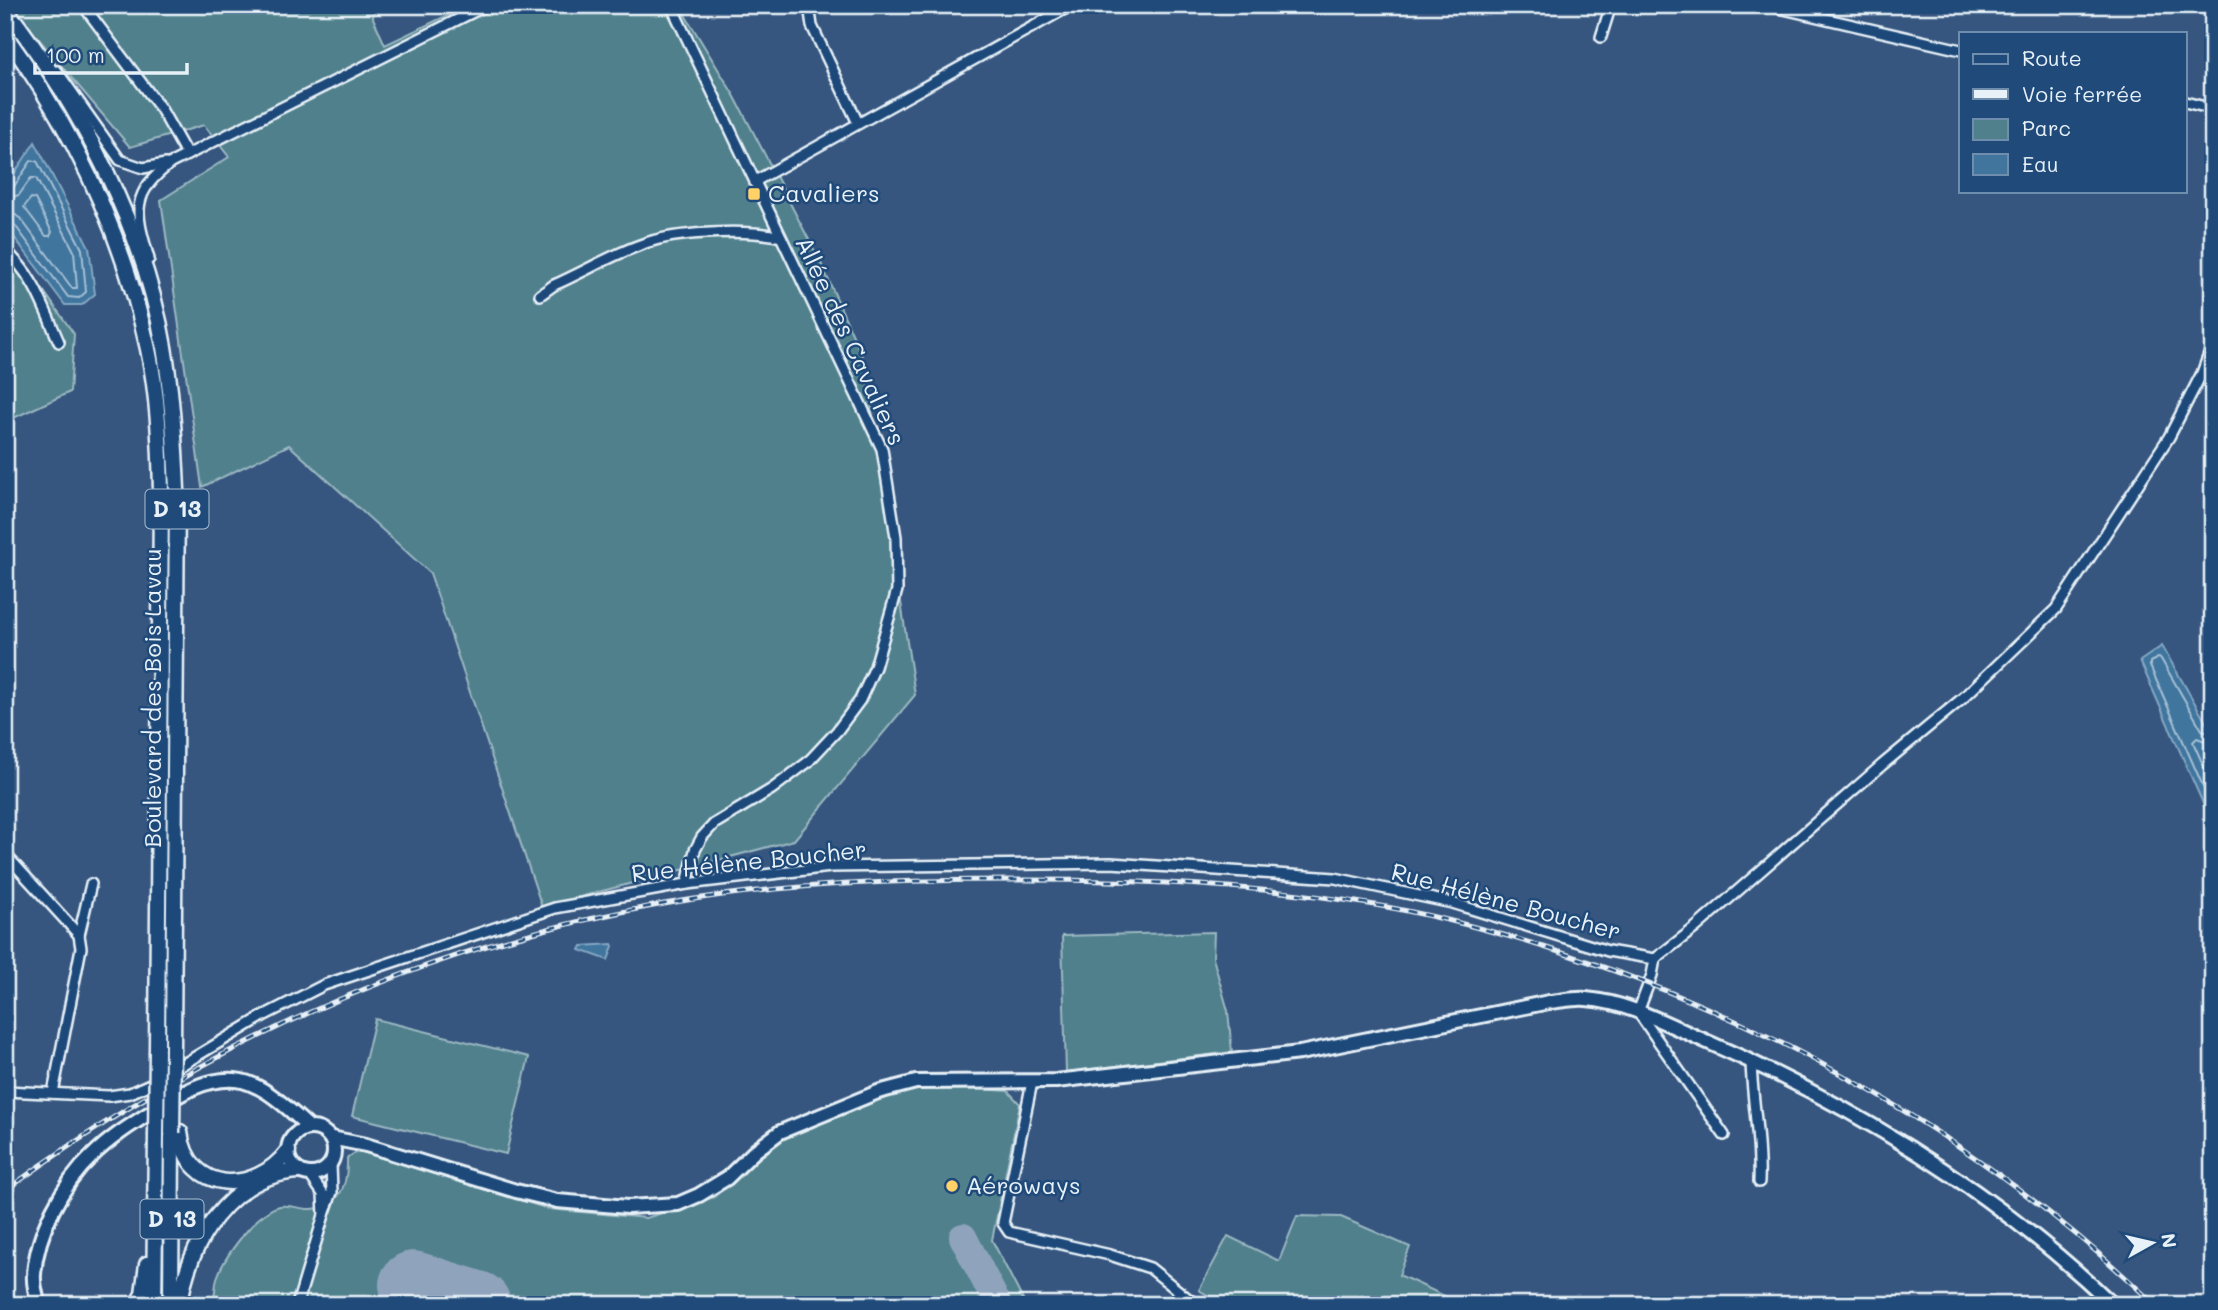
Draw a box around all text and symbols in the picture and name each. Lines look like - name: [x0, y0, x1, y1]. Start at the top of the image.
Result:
- scale bar: [35, 32, 187, 76]
- legend: [1959, 32, 2186, 192]
- text: 100 m: [46, 41, 105, 68]
- text: Route: [2022, 44, 2082, 71]
- text: Voie ferrée: [2022, 80, 2142, 107]
- text: Parc: [2022, 114, 2071, 141]
- text: Eau: [2022, 150, 2059, 177]
- place label: Cavaliers: [768, 177, 880, 208]
- marker: Cavaliers: [746, 186, 762, 202]
- street label: Allée des Cavaliers: [789, 231, 913, 450]
- road number: D 13: [146, 489, 208, 528]
- street label: Boulevard des Bois Lavau: [136, 548, 167, 848]
- street label: Rue Hélène Boucher: [630, 833, 868, 888]
- street label: Rue Hélène Boucher: [1388, 855, 1625, 946]
- place label: Aéroways: [966, 1169, 1081, 1200]
- marker: Aéroways: [944, 1178, 960, 1194]
- road number: D 13: [140, 1200, 204, 1238]
- north arrow: [2116, 1208, 2186, 1278]
- text: N: [2156, 1232, 2183, 1249]

